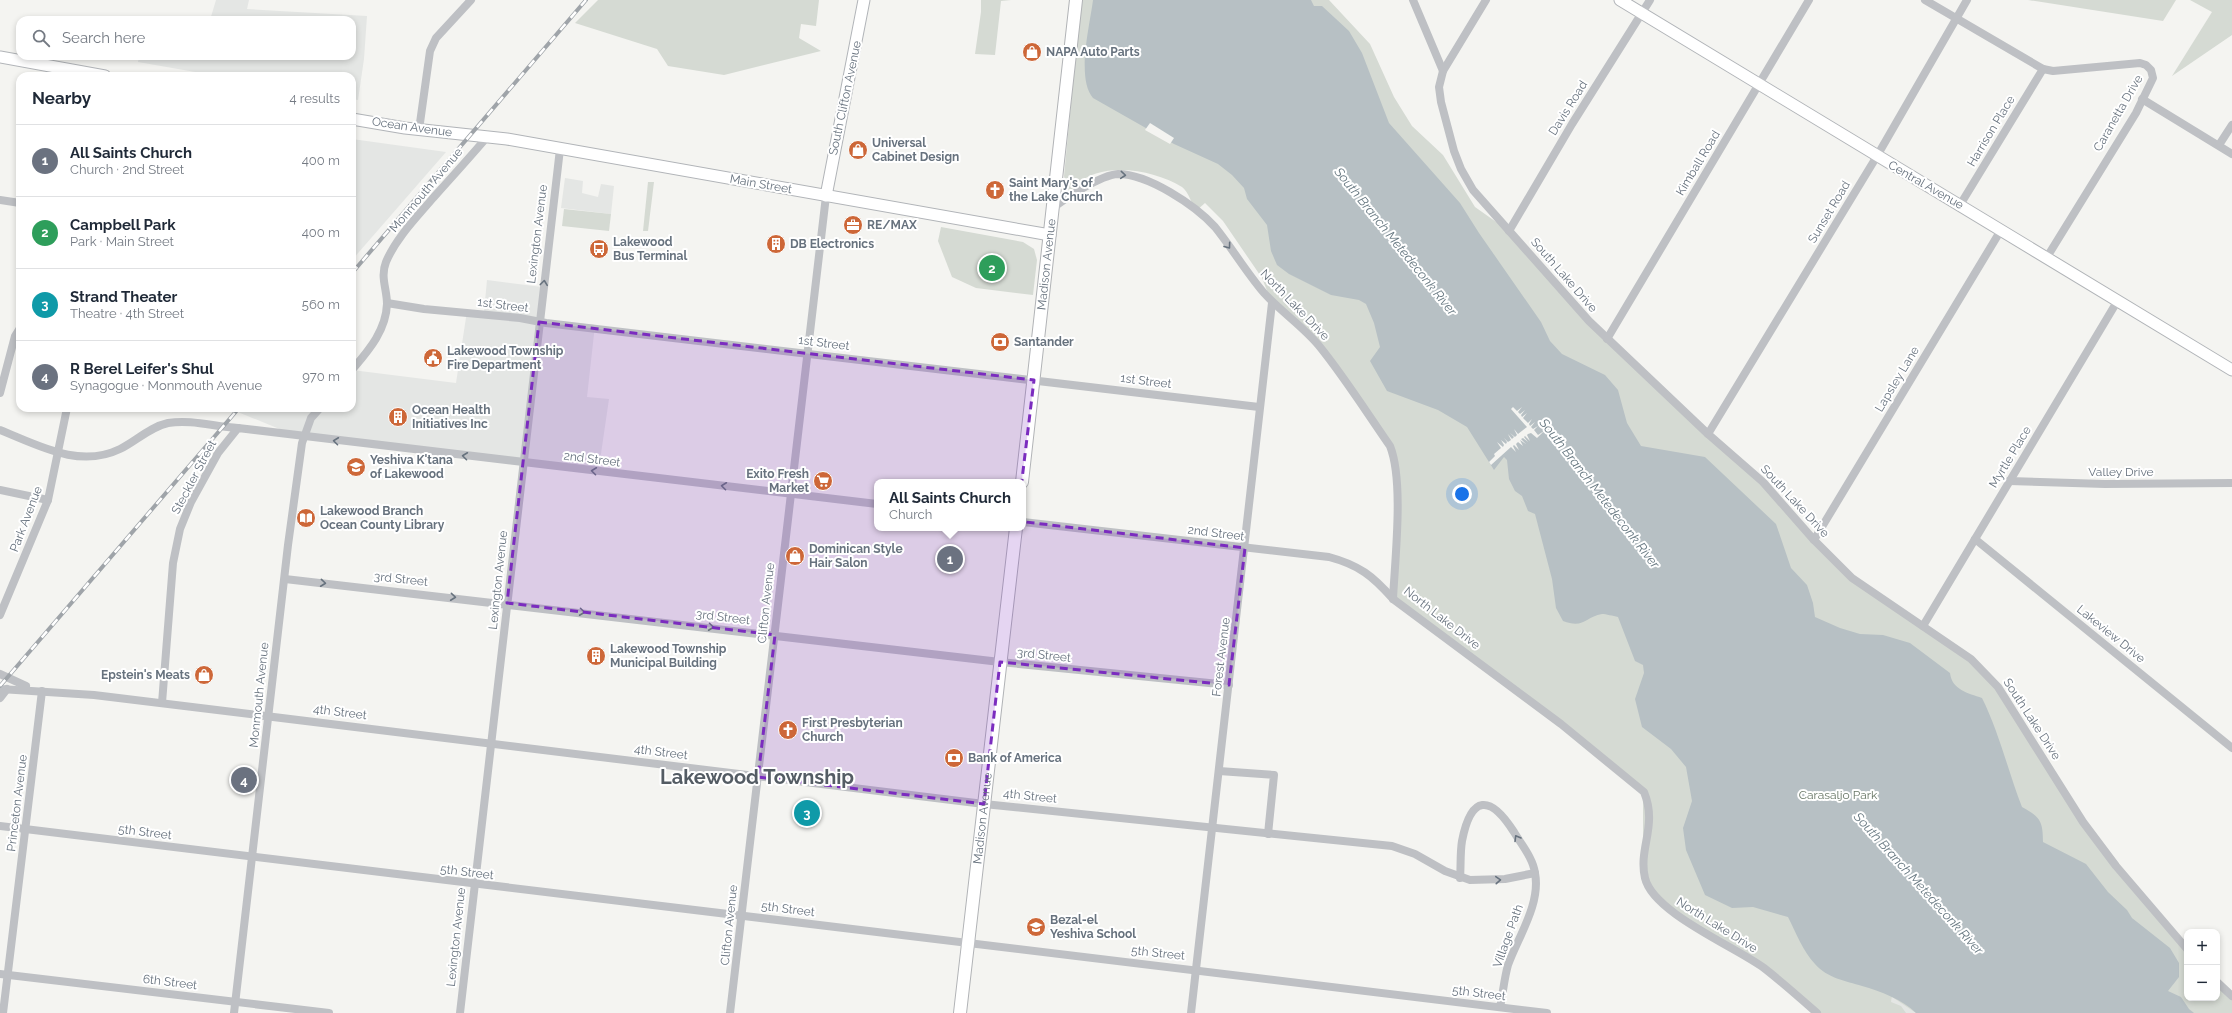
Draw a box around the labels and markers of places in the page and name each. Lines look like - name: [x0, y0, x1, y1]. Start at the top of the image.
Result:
- shop icon: NAPA Auto Parts: [1021, 41, 1043, 63]
- place label: NAPA Auto Parts: [1046, 45, 1140, 59]
- place label: Universal Cabinet Design: [872, 136, 959, 164]
- shop icon: Universal Cabinet Design: [847, 139, 869, 161]
- place label: Saint Mary's of the Lake Church: [1009, 176, 1103, 204]
- church icon: Saint Mary's of the Lake Church: [984, 179, 1006, 201]
- office icon: RE/MAX: [842, 214, 864, 236]
- place label: RE/MAX: [867, 218, 917, 232]
- building icon: DB Electronics: [765, 233, 787, 255]
- place label: Lakewood Bus Terminal: [613, 235, 687, 263]
- place label: DB Electronics: [790, 237, 874, 251]
- bus stop icon: Lakewood Bus Terminal: [588, 238, 610, 260]
- pin: 2: [979, 253, 1005, 283]
- bank icon: Santander: [989, 331, 1011, 353]
- place label: Santander: [1014, 335, 1074, 349]
- place label: Lakewood Township Fire Department: [447, 344, 564, 372]
- public building icon: Lakewood Township Fire Department: [422, 347, 444, 369]
- place label: Ocean Health Initiatives Inc: [412, 403, 490, 431]
- building icon: Ocean Health Initiatives Inc: [387, 406, 409, 428]
- place label: Yeshiva K'tana of Lakewood: [370, 453, 453, 481]
- school or university icon: Yeshiva K'tana of Lakewood: [345, 456, 367, 478]
- place label: Exito Fresh Market: [746, 467, 809, 495]
- supermarket icon: Exito Fresh Market: [812, 470, 834, 492]
- place label: Lakewood Branch Ocean County Library: [320, 504, 445, 532]
- library icon: Lakewood Branch Ocean County Library: [295, 507, 317, 529]
- place label: Dominican Style Hair Salon: [809, 542, 903, 570]
- pin: 1: [937, 544, 963, 574]
- shop icon: Dominican Style Hair Salon: [784, 545, 806, 567]
- place label: Lakewood Township Municipal Building: [610, 642, 727, 670]
- building icon: Lakewood Township Municipal Building: [585, 645, 607, 667]
- shop icon: Epstein's Meats: [193, 664, 215, 686]
- place label: Epstein's Meats: [101, 668, 190, 682]
- place label: First Presbyterian Church: [802, 716, 903, 744]
- church icon: First Presbyterian Church: [777, 719, 799, 741]
- bank icon: Bank of America: [943, 747, 965, 769]
- place label: Bank of America: [968, 751, 1062, 765]
- pin: 4: [231, 765, 257, 795]
- pin: 3: [794, 798, 820, 828]
- place label: Bezal-el Yeshiva School: [1050, 913, 1136, 941]
- school or university icon: Bezal-el Yeshiva School: [1025, 916, 1047, 938]

